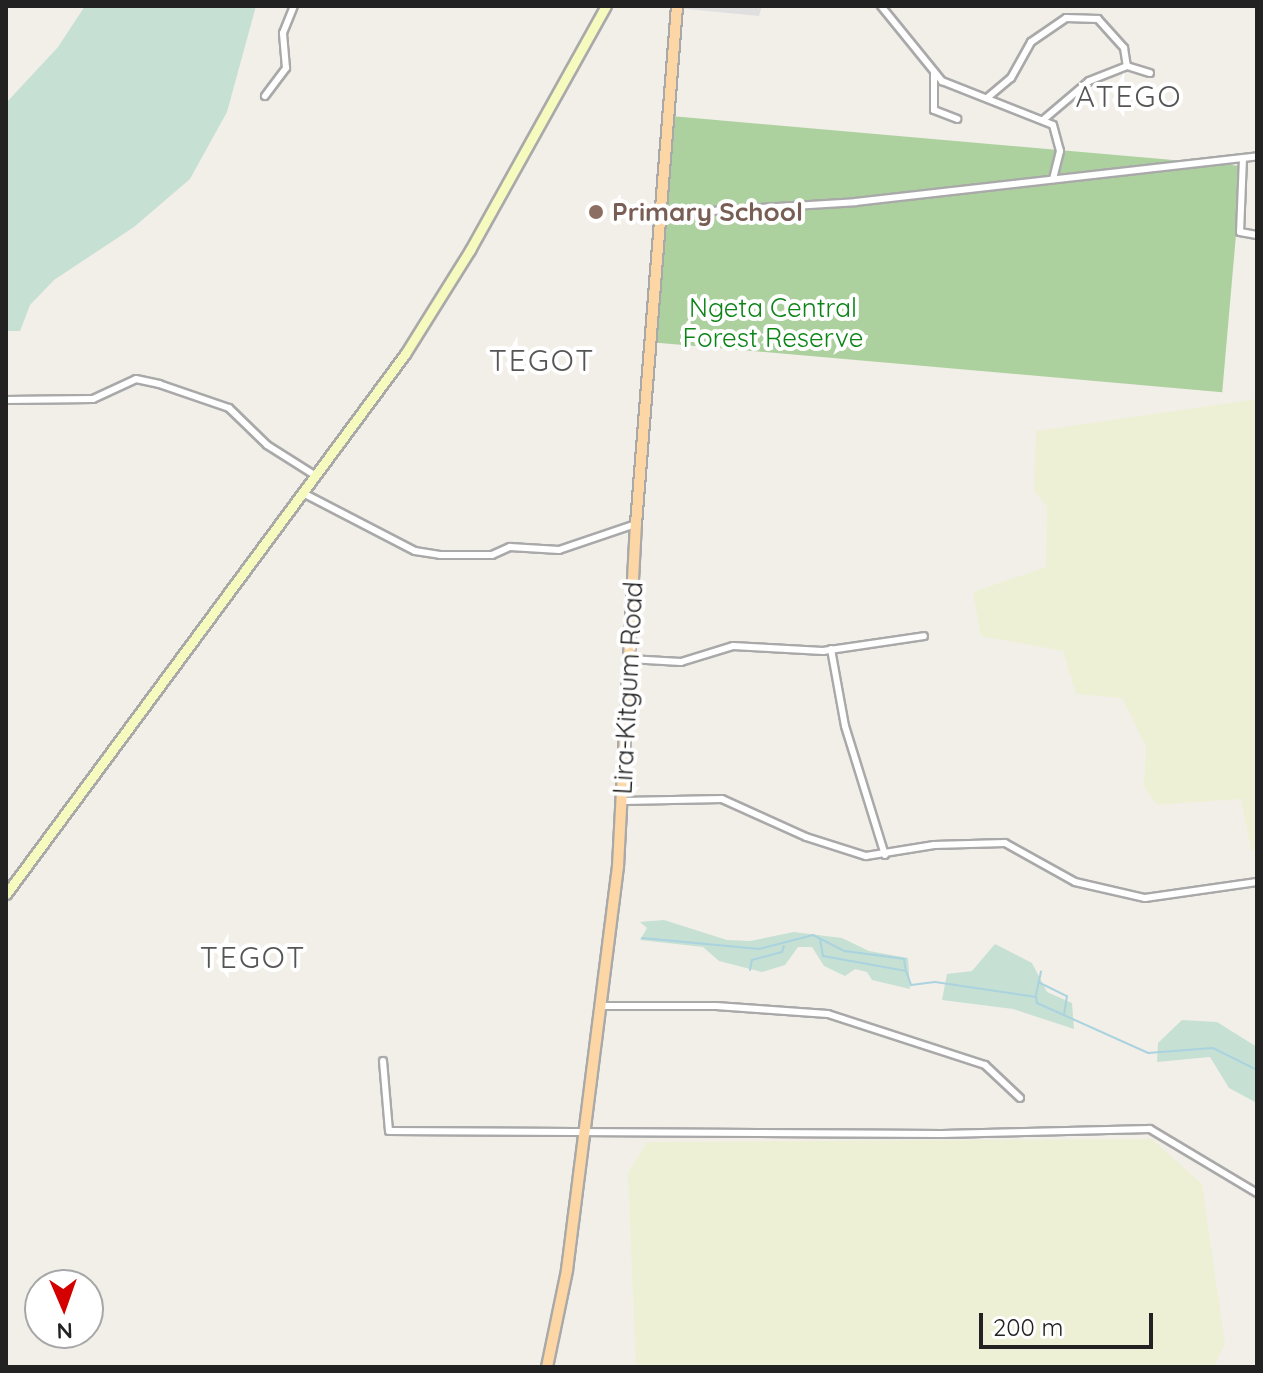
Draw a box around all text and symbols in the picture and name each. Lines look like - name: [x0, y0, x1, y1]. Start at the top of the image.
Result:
- district label: ATEGO: [1076, 78, 1182, 114]
- place label: Primary School: [612, 196, 803, 228]
- marker: Primary School: [587, 203, 605, 221]
- park label: Ngeta Central Forest Reserve: [683, 292, 863, 354]
- district label: TEGOT: [489, 342, 595, 378]
- street label: Lira-Kitgum Road: [607, 581, 649, 795]
- district label: TEGOT: [200, 939, 306, 975]
- north arrow: [24, 1269, 104, 1349]
- scale bar: [983, 1297, 1157, 1347]
- text: 200 m: [993, 1312, 1063, 1342]
- text: N: [56, 1317, 73, 1345]

